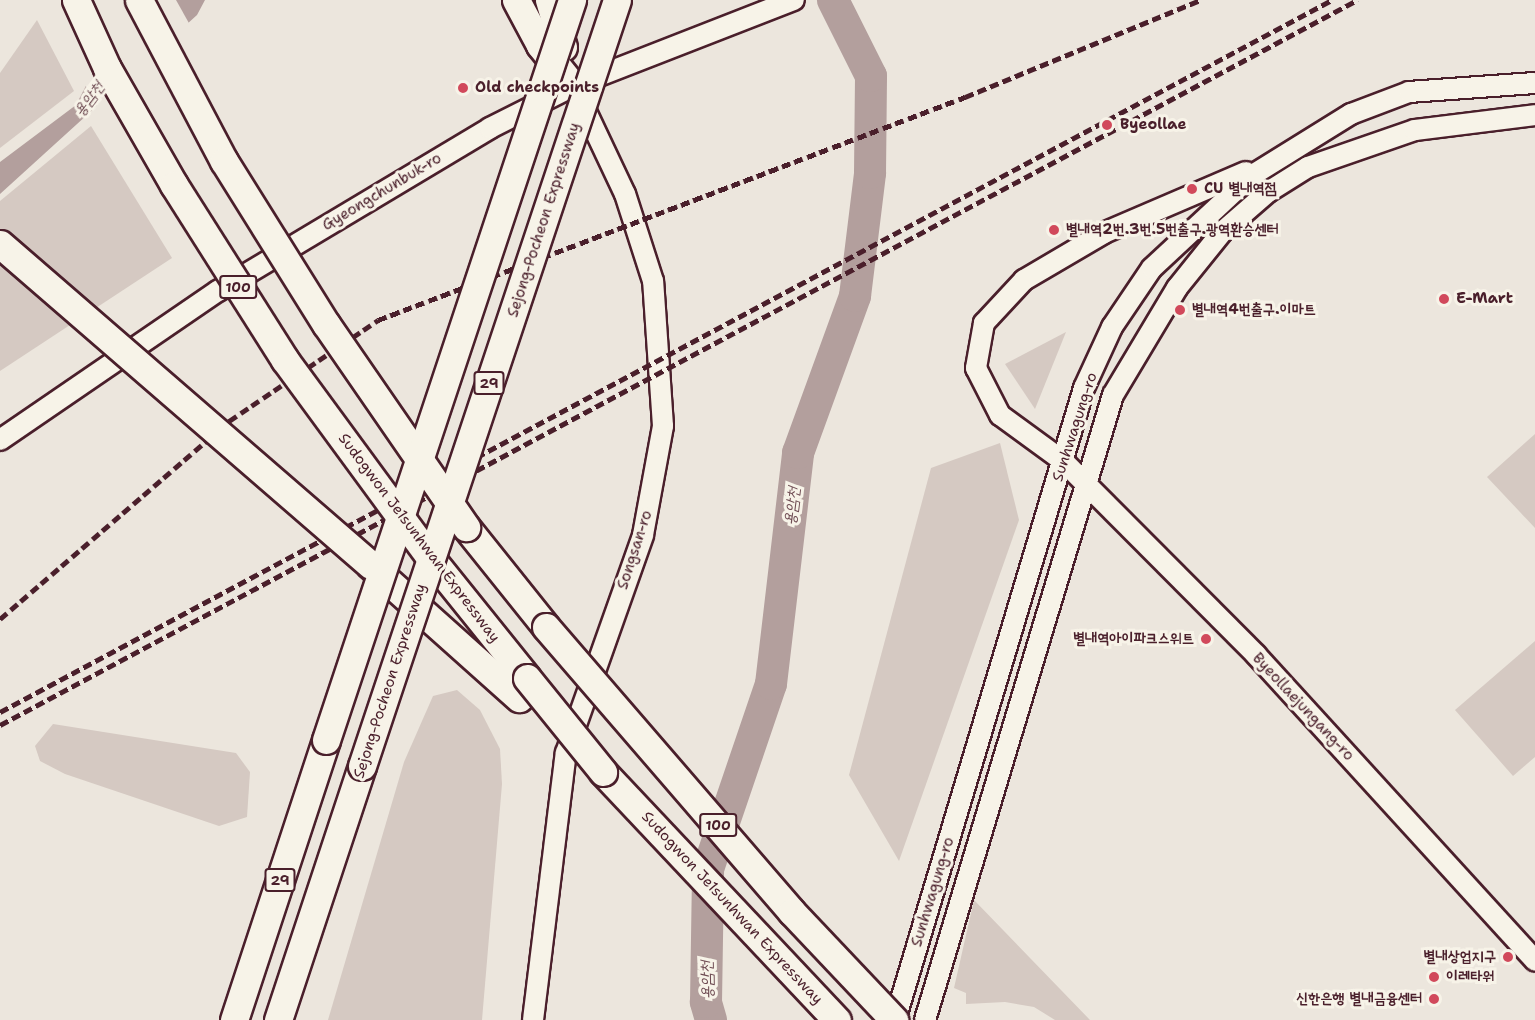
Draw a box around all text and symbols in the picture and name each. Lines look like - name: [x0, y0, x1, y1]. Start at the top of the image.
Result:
- water label: 용암천: [70, 78, 108, 120]
- place label: Old checkpoints: [475, 79, 599, 97]
- marker: Old checkpoints: [456, 81, 470, 95]
- marker: Byeollae: [1098, 116, 1116, 134]
- place label: Byeollae: [1120, 116, 1187, 134]
- street label: Sejong-Pocheon Expressway: [504, 120, 584, 320]
- street label: Gyeongchunbuk-ro: [319, 149, 445, 235]
- place label: CU 별내역점: [1204, 180, 1277, 198]
- marker: CU 별내역점: [1185, 182, 1199, 196]
- place label: 별내역2번.3번.5번출구.광역환승센터: [1066, 221, 1279, 239]
- marker: 별내역2번.3번.5번출구.광역환승센터: [1047, 223, 1061, 237]
- road number: 100: [218, 276, 258, 298]
- place label: E-Mart: [1456, 290, 1513, 308]
- marker: E-Mart: [1437, 292, 1451, 306]
- place label: 별내역4번출구.이마트: [1192, 301, 1316, 319]
- marker: 별내역4번출구.이마트: [1173, 303, 1187, 317]
- street label: Sunhwagung-ro: [1049, 370, 1101, 484]
- road number: 29: [472, 372, 506, 394]
- street label: Sudogwon Je1sunhwan Expressway: [334, 430, 504, 646]
- water label: 용암천: [780, 486, 804, 526]
- street label: Songsan-ro: [614, 508, 656, 592]
- street label: Sejong-Pocheon Expressway: [350, 581, 430, 781]
- place label: 별내역아이파크스위트: [1073, 630, 1194, 648]
- marker: 별내역아이파크스위트: [1199, 632, 1213, 646]
- street label: Byeollaejungang-ro: [1248, 649, 1358, 765]
- street label: Sudogwon Je1sunhwan Expressway: [638, 808, 826, 1008]
- road number: 100: [698, 814, 738, 836]
- street label: Sunhwagung-ro: [908, 835, 958, 949]
- road number: 29: [264, 869, 296, 891]
- place label: 별내상업지구: [1424, 948, 1496, 966]
- marker: 별내상업지구: [1501, 950, 1515, 964]
- water label: 용암천: [697, 961, 717, 999]
- place label: 이레타워: [1446, 968, 1494, 986]
- marker: 이레타워: [1427, 970, 1441, 984]
- place label: 신한은행 별내금융센터: [1296, 990, 1422, 1008]
- marker: 신한은행 별내금융센터: [1427, 992, 1441, 1006]

